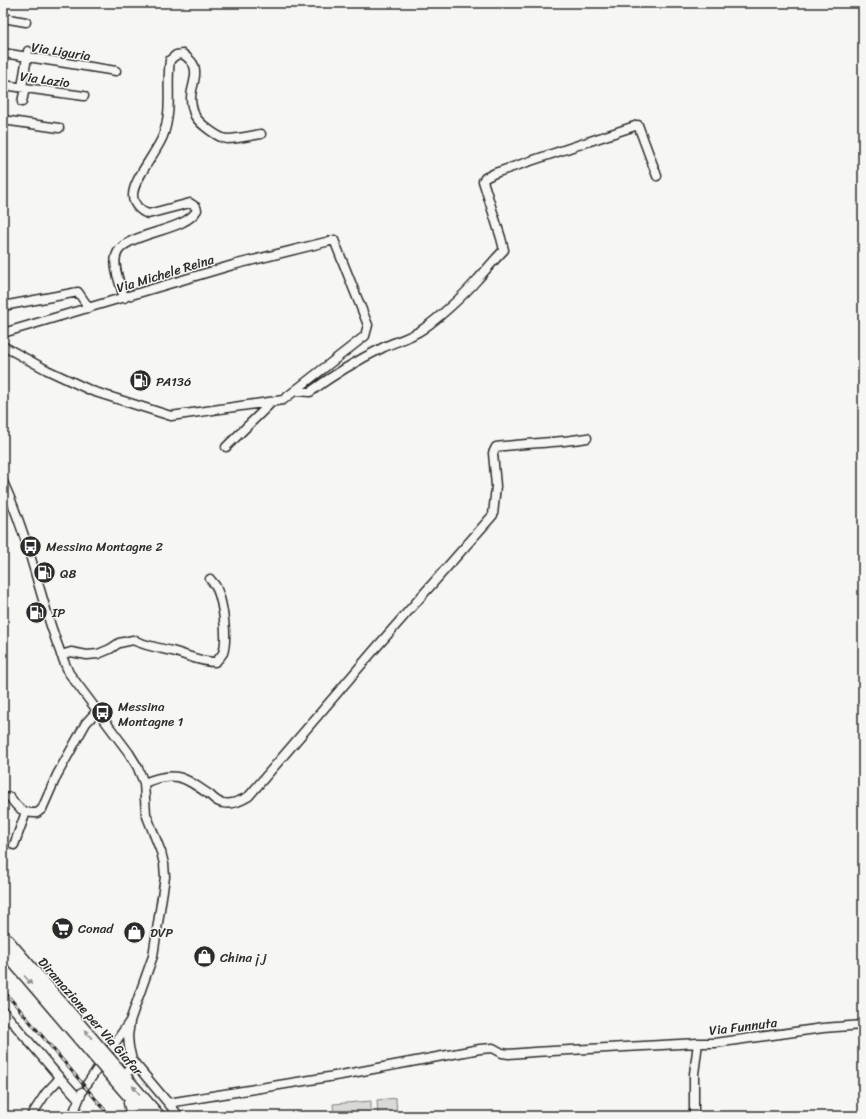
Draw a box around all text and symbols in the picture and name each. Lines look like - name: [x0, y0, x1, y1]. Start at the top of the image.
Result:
- street label: Via Liguria: [30, 35, 93, 68]
- street label: Via Lazio: [19, 65, 72, 94]
- street label: Via Michele Reina: [114, 248, 217, 299]
- fuel station icon: PA136: [128, 368, 154, 394]
- place label: PA136: [156, 370, 191, 393]
- bus stop icon: Messina Montagne 2: [17, 533, 43, 559]
- place label: Messina Montagne 2: [46, 535, 163, 558]
- fuel station icon: Q8: [31, 560, 57, 586]
- place label: Q8: [60, 562, 76, 585]
- fuel station icon: IP: [24, 599, 50, 625]
- place label: IP: [51, 601, 65, 624]
- place label: Messina Montagne 1: [118, 695, 184, 733]
- bus stop icon: Messina Montagne 1: [90, 700, 116, 726]
- supermarket icon: Conad: [49, 915, 75, 941]
- place label: Conad: [78, 917, 114, 940]
- shop icon: DVP: [121, 919, 147, 945]
- place label: DVP: [150, 921, 173, 944]
- shop icon: China j j: [192, 944, 218, 970]
- place label: China j j: [220, 946, 268, 969]
- street label: Diramazione per Via Giafar: [32, 952, 149, 1081]
- one-way arrow: [24, 974, 33, 985]
- street label: Via Funnuta: [708, 1011, 779, 1042]
- one-way arrow: [83, 1028, 92, 1039]
- one-way arrow: [131, 1084, 140, 1095]

